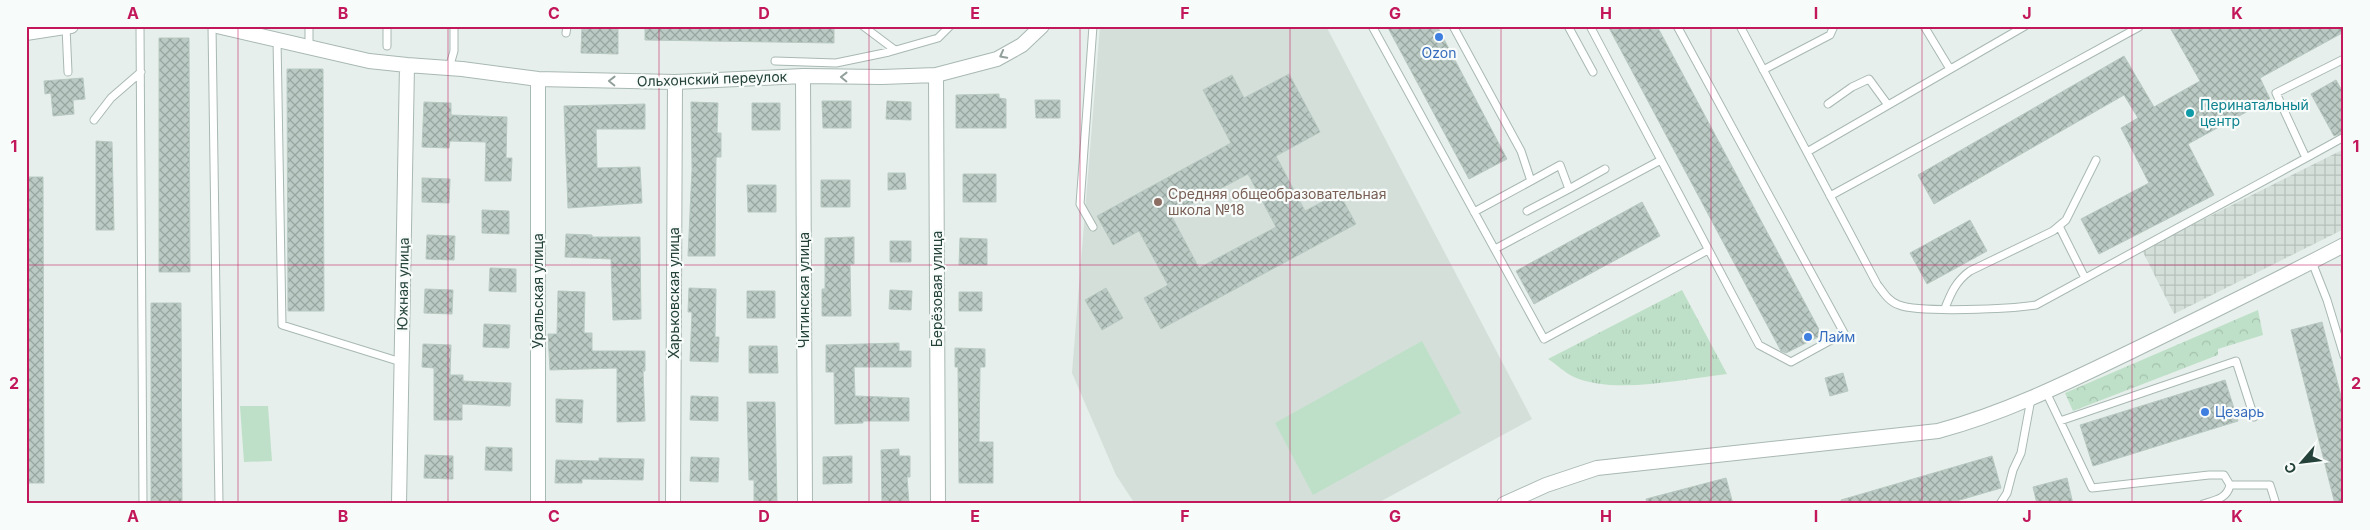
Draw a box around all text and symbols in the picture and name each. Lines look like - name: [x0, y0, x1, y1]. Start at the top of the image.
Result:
- text: A: [127, 3, 139, 23]
- text: B: [338, 3, 348, 23]
- text: C: [548, 3, 560, 23]
- text: D: [758, 3, 770, 23]
- text: E: [970, 3, 980, 23]
- text: F: [1180, 3, 1190, 23]
- text: G: [1389, 3, 1401, 23]
- text: H: [1600, 3, 1612, 23]
- text: I: [1814, 3, 1818, 23]
- text: J: [2022, 3, 2032, 23]
- text: K: [2231, 3, 2243, 23]
- marker: Ozon: [1433, 31, 1445, 43]
- place label: Ozon: [1422, 44, 1456, 61]
- one-way arrow: [1000, 49, 1009, 59]
- street label: Ольхонский переулок: [636, 67, 788, 90]
- one-way arrow: [840, 72, 848, 82]
- one-way arrow: [607, 76, 615, 86]
- place label: Перинатальный центр: [2200, 96, 2309, 129]
- marker: Перинатальный центр: [2184, 107, 2196, 119]
- text: 1: [11, 136, 17, 156]
- text: 1: [2353, 136, 2359, 156]
- place label: Средняя общеобразовательная школа №18: [1168, 185, 1386, 218]
- marker: Средняя общеобразовательная школа №18: [1152, 196, 1164, 208]
- street label: Харьковская улица: [665, 227, 682, 359]
- street label: Берёзовая улица: [928, 231, 945, 347]
- street label: Читинская улица: [795, 232, 812, 348]
- street label: Уральская улица: [529, 233, 546, 349]
- street label: Южная улица: [393, 237, 412, 331]
- place label: Лайм: [1818, 328, 1855, 345]
- marker: Лайм: [1802, 331, 1814, 343]
- text: 2: [9, 373, 19, 393]
- text: 2: [2351, 373, 2361, 393]
- place label: Цезарь: [2215, 403, 2265, 420]
- marker: Цезарь: [2199, 406, 2211, 418]
- north arrow: [2278, 438, 2328, 488]
- text: С: [2280, 460, 2300, 477]
- text: A: [127, 506, 139, 526]
- text: B: [338, 506, 348, 526]
- text: C: [548, 506, 560, 526]
- text: D: [758, 506, 770, 526]
- text: E: [970, 506, 980, 526]
- text: F: [1180, 506, 1190, 526]
- text: G: [1389, 506, 1401, 526]
- text: H: [1600, 506, 1612, 526]
- text: I: [1814, 506, 1818, 526]
- text: J: [2022, 506, 2032, 526]
- text: K: [2231, 506, 2243, 526]

